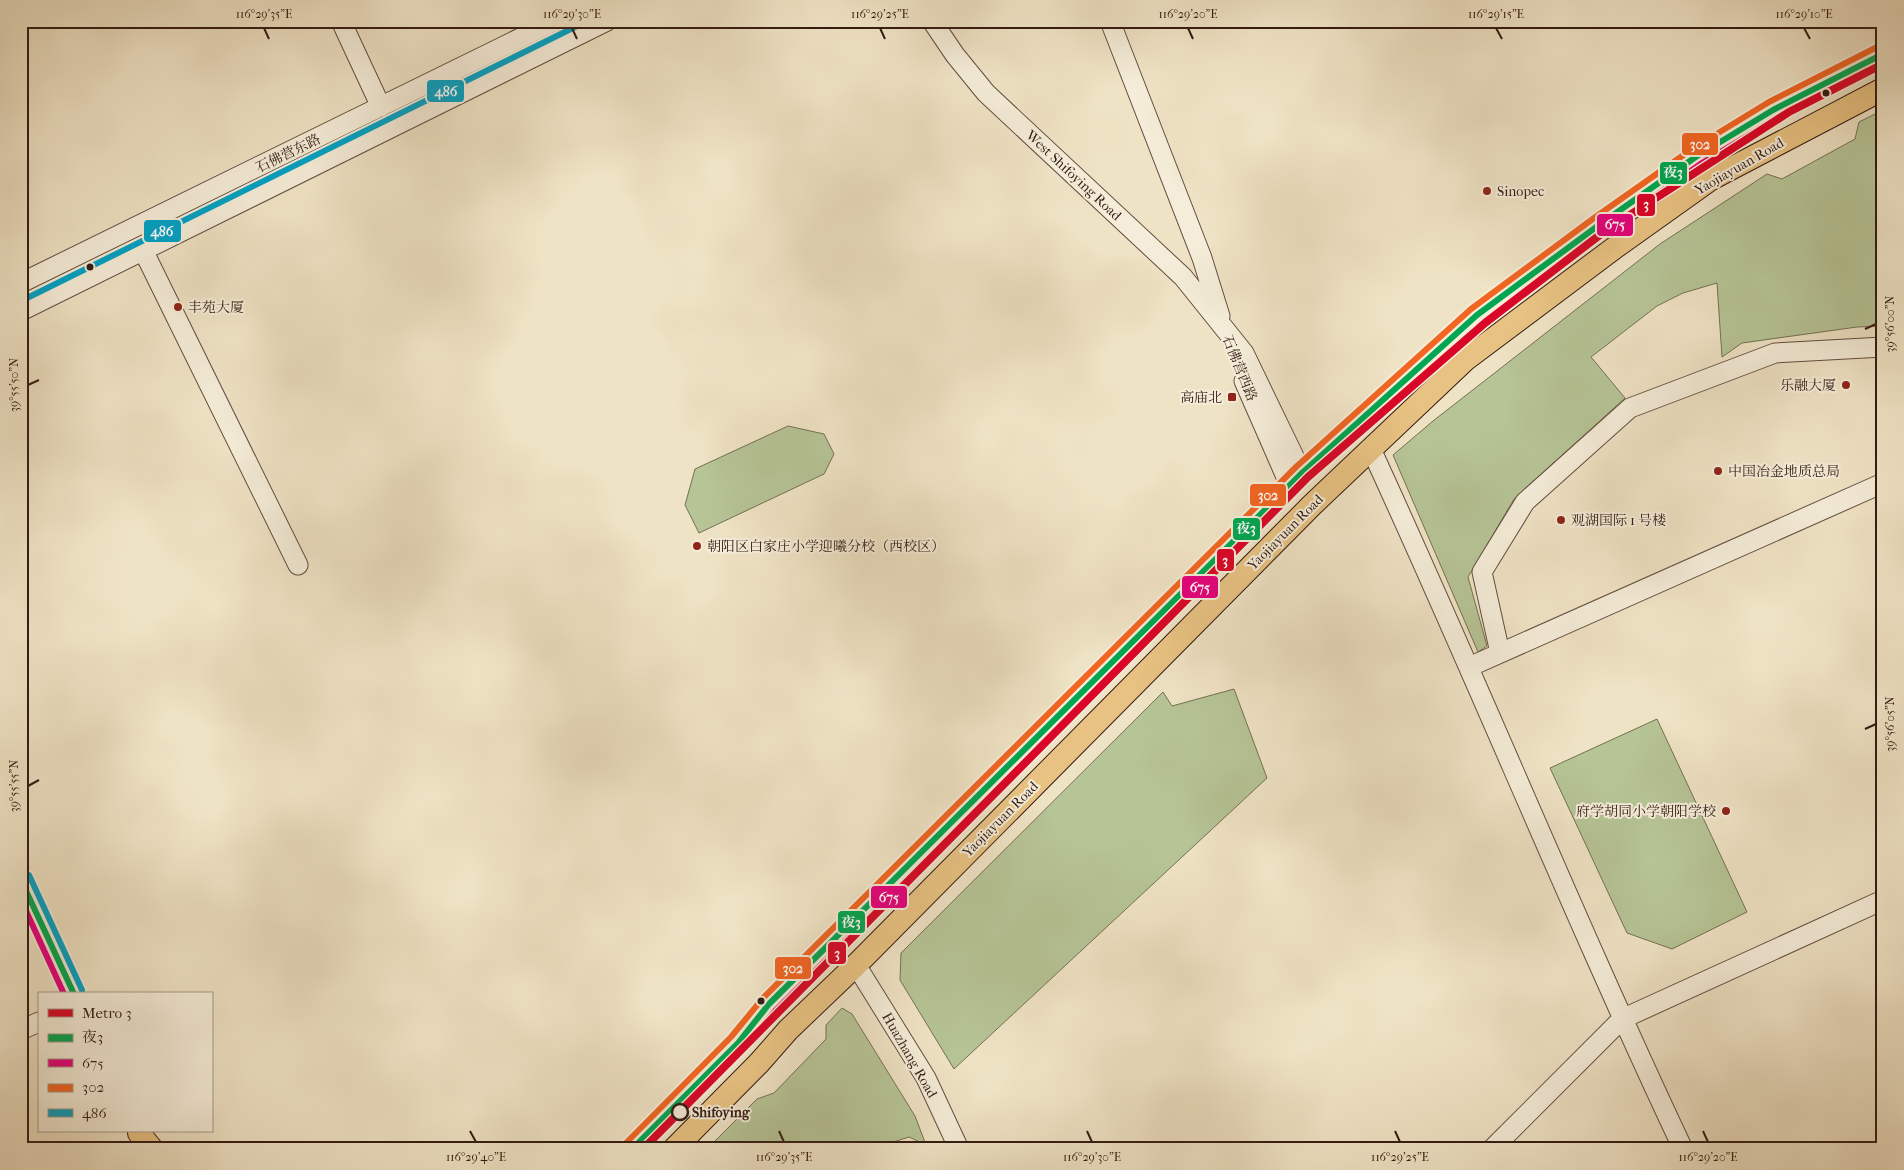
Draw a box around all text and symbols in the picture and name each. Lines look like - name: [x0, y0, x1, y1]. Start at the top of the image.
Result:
- text: 116°29'35"E: [236, 7, 292, 21]
- text: 116°29'30"E: [543, 7, 601, 21]
- text: 116°29'25"E: [851, 7, 909, 21]
- text: 116°29'20"E: [1158, 7, 1218, 21]
- text: 116°29'15"E: [1468, 7, 1524, 21]
- text: 116°29'10"E: [1775, 7, 1833, 21]
- line badge: 486: [426, 79, 465, 103]
- text: 486: [434, 83, 458, 100]
- unlabelled marker: [1821, 88, 1831, 98]
- street label: West Shifoying Road: [1022, 126, 1125, 224]
- street label: 石佛营东路: [253, 130, 323, 176]
- line badge: 302: [1681, 132, 1719, 156]
- street label: Yaojiayuan Road: [1691, 134, 1787, 199]
- text: 302: [1690, 136, 1710, 153]
- line badge: 夜3: [1659, 161, 1688, 185]
- text: 夜3: [1663, 164, 1683, 181]
- place label: Sinopec: [1497, 183, 1544, 200]
- marker: Sinopec: [1481, 185, 1493, 197]
- line badge: 3: [1636, 193, 1656, 217]
- text: 3: [1643, 196, 1649, 213]
- line badge: 675: [1596, 213, 1634, 237]
- text: 675: [1605, 216, 1625, 233]
- line badge: 486: [143, 219, 182, 243]
- text: 486: [150, 223, 174, 240]
- unlabelled marker: [85, 262, 95, 272]
- text: 39°56'00"N: [1883, 296, 1897, 352]
- place label: 丰苑大厦: [188, 299, 244, 316]
- marker: 丰苑大厦: [172, 301, 184, 313]
- street label: 石佛营西路: [1219, 333, 1261, 404]
- text: 39°55'50"N: [7, 358, 21, 412]
- place label: 乐融大厦: [1780, 377, 1836, 394]
- marker: 乐融大厦: [1840, 379, 1852, 391]
- place label: 高庙北: [1180, 389, 1222, 406]
- marker: 高庙北: [1226, 391, 1238, 403]
- place label: 中国冶金地质总局: [1728, 463, 1840, 480]
- marker: 中国冶金地质总局: [1712, 465, 1724, 477]
- line badge: 302: [1249, 483, 1287, 507]
- text: 302: [1258, 487, 1278, 504]
- street label: Yaojiayuan Road: [1243, 491, 1327, 574]
- place label: 观湖国际 1 号楼: [1571, 512, 1666, 529]
- marker: 观湖国际 1 号楼: [1555, 514, 1567, 526]
- line badge: 夜3: [1232, 517, 1261, 541]
- text: 夜3: [1236, 520, 1256, 537]
- place label: 朝阳区白家庄小学迎曦分校（西校区）: [707, 538, 945, 555]
- marker: 朝阳区白家庄小学迎曦分校（西校区）: [691, 540, 703, 552]
- line badge: 3: [1216, 548, 1235, 572]
- text: 3: [1222, 552, 1228, 569]
- line badge: 675: [1181, 575, 1219, 599]
- text: 675: [1190, 579, 1210, 596]
- text: 39°56'05"N: [1883, 696, 1897, 752]
- text: 39°55'55"N: [7, 760, 21, 812]
- street label: Yaojiayuan Road: [958, 778, 1042, 861]
- place label: 府学胡同小学朝阳学校: [1576, 803, 1716, 820]
- marker: 府学胡同小学朝阳学校: [1720, 805, 1732, 817]
- line badge: 675: [870, 885, 908, 909]
- text: 675: [879, 889, 899, 906]
- line badge: 夜3: [837, 910, 866, 934]
- text: 夜3: [841, 914, 861, 931]
- line badge: 3: [827, 941, 847, 965]
- text: 3: [834, 945, 840, 962]
- line badge: 302: [774, 956, 812, 980]
- text: 302: [783, 960, 803, 977]
- legend: [38, 992, 212, 1132]
- unlabelled marker: [756, 996, 766, 1006]
- text: Metro 3: [82, 1004, 132, 1022]
- street label: Huazhang Road: [878, 1010, 941, 1101]
- text: 夜3: [82, 1028, 103, 1046]
- text: 675: [82, 1054, 104, 1072]
- text: 302: [82, 1078, 104, 1096]
- marker: Shifoying: [671, 1103, 689, 1121]
- text: 486: [82, 1104, 107, 1122]
- place label: Shifoying: [692, 1104, 750, 1121]
- text: 116°29'40"E: [446, 1150, 506, 1164]
- text: 116°29'35"E: [756, 1150, 812, 1164]
- text: 116°29'30"E: [1063, 1150, 1121, 1164]
- text: 116°29'25"E: [1371, 1150, 1429, 1164]
- text: 116°29'20"E: [1678, 1150, 1738, 1164]

